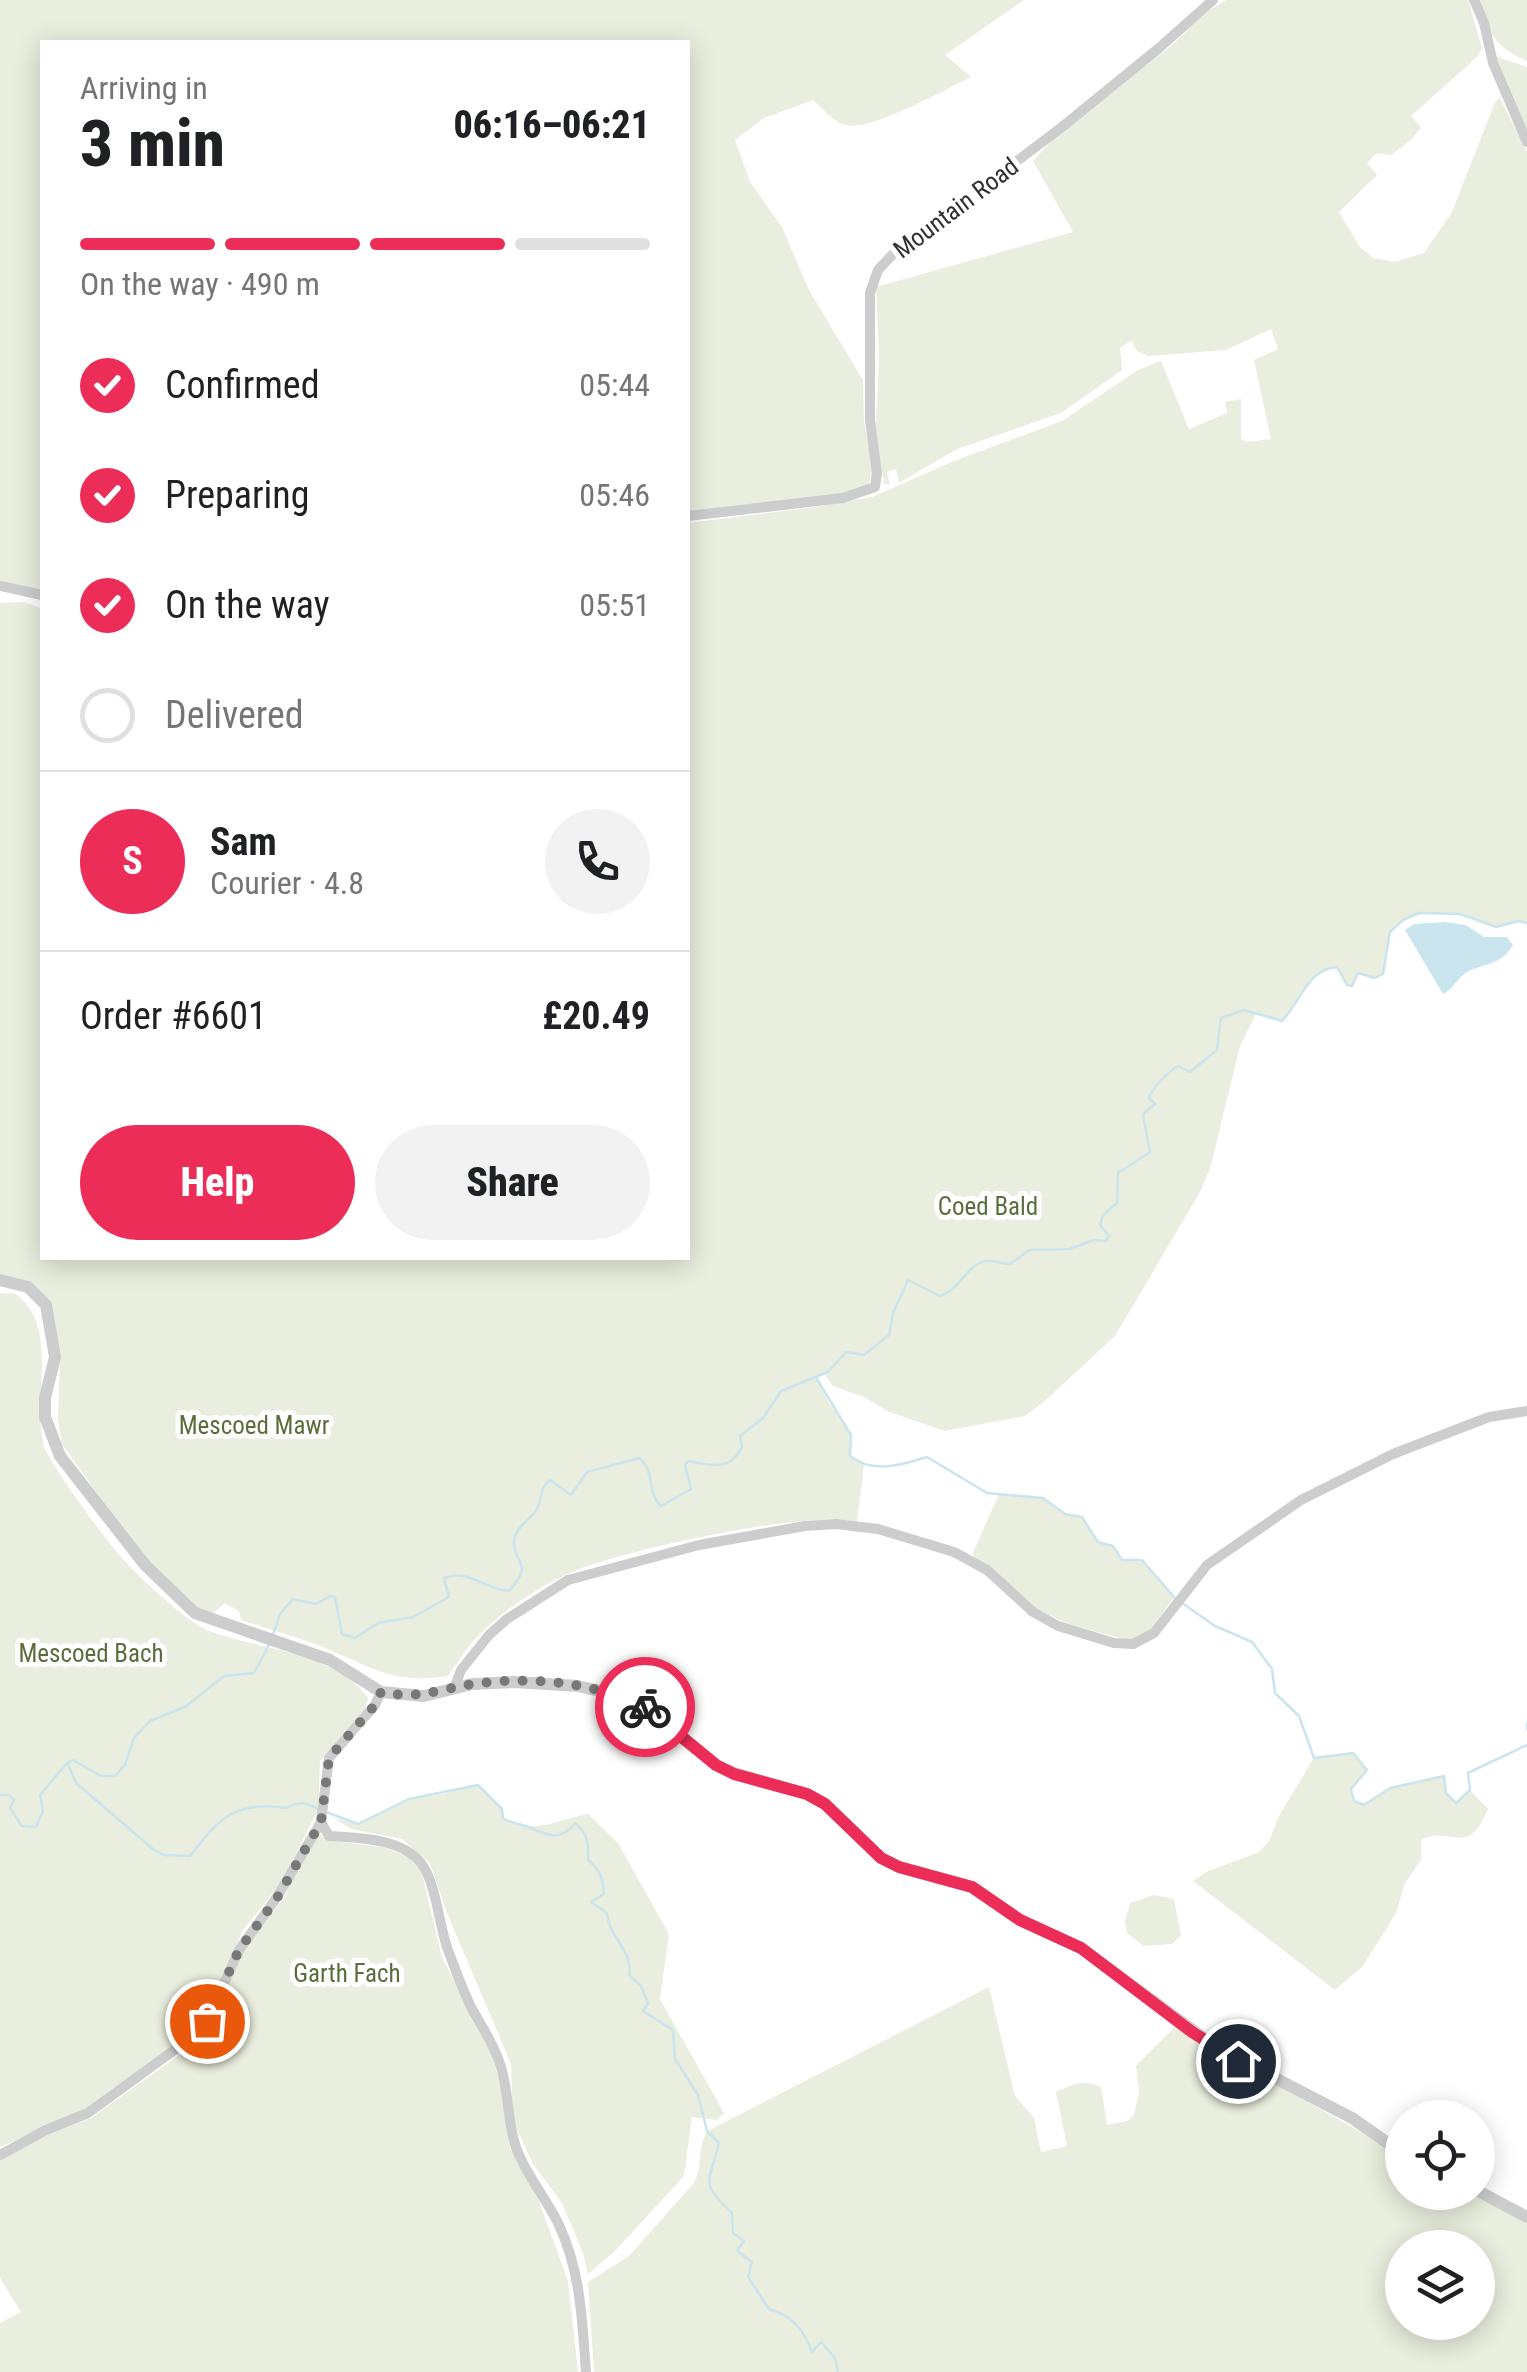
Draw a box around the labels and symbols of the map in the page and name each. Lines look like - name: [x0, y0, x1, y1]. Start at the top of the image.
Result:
- street label: Mountain Road: [888, 152, 1024, 264]
- park label: Coed Bald: [938, 1192, 1038, 1221]
- park label: Mescoed Mawr: [179, 1411, 330, 1440]
- park label: Mescoed Bach: [18, 1639, 164, 1668]
- courier: [595, 1657, 695, 1757]
- park label: Garth Fach: [293, 1959, 401, 1988]
- pin: [165, 1979, 250, 2064]
- pin: [1196, 2019, 1281, 2104]

